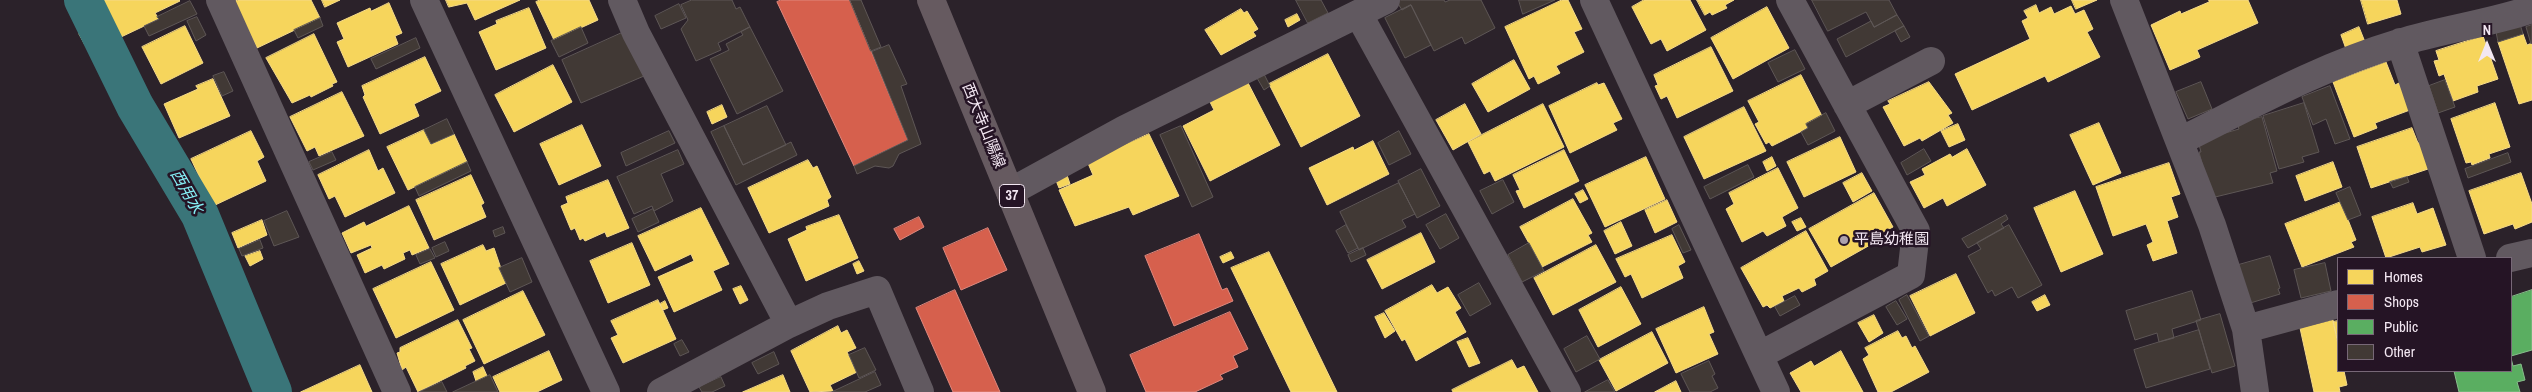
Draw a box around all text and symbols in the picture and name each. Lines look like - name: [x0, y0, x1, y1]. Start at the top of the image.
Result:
- north arrow: [2462, 20, 2512, 70]
- text: N: [2483, 21, 2491, 39]
- street label: 西大寺山陽線: [958, 81, 1008, 171]
- water label: 西用水: [166, 166, 206, 218]
- road number: 37: [1000, 185, 1024, 208]
- place label: 平島幼稚園: [1854, 231, 1929, 249]
- marker: 平島幼稚園: [1838, 234, 1850, 246]
- legend: [2337, 257, 2512, 372]
- text: Homes: [2384, 266, 2423, 287]
- text: Shops: [2384, 291, 2419, 312]
- text: Public: [2384, 316, 2418, 337]
- text: Other: [2384, 341, 2415, 362]

